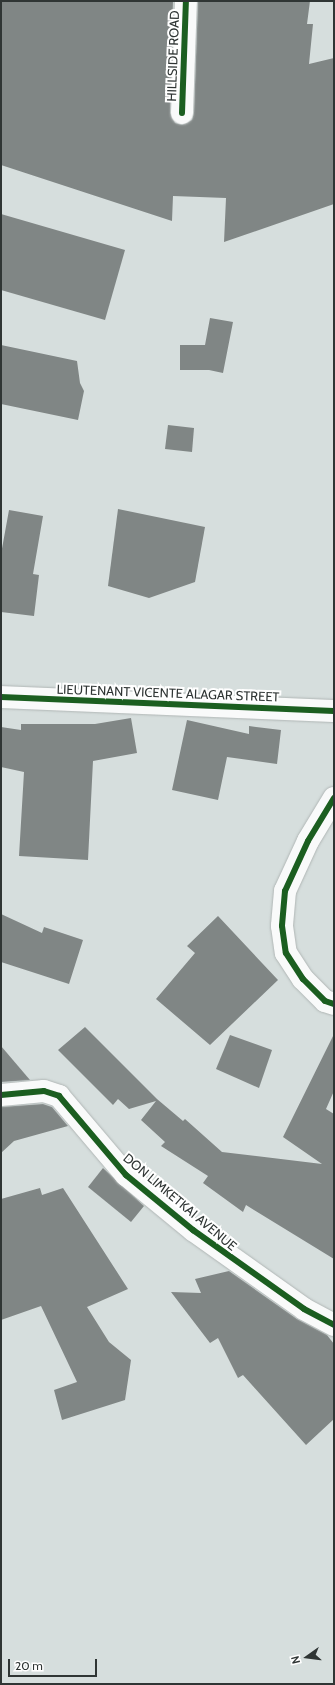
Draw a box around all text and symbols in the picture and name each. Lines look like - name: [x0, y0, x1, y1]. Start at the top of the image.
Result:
- street label: HILLSIDE ROAD: [164, 10, 182, 102]
- street label: LIEUTENANT VICENTE ALAGAR STREET: [56, 681, 280, 705]
- street label: DON LIMKETKAI AVENUE: [120, 1150, 240, 1254]
- north arrow: [287, 1637, 327, 1677]
- scale bar: [10, 1651, 99, 1677]
- text: N: [288, 1654, 303, 1665]
- text: 20 m: [15, 1658, 43, 1673]

